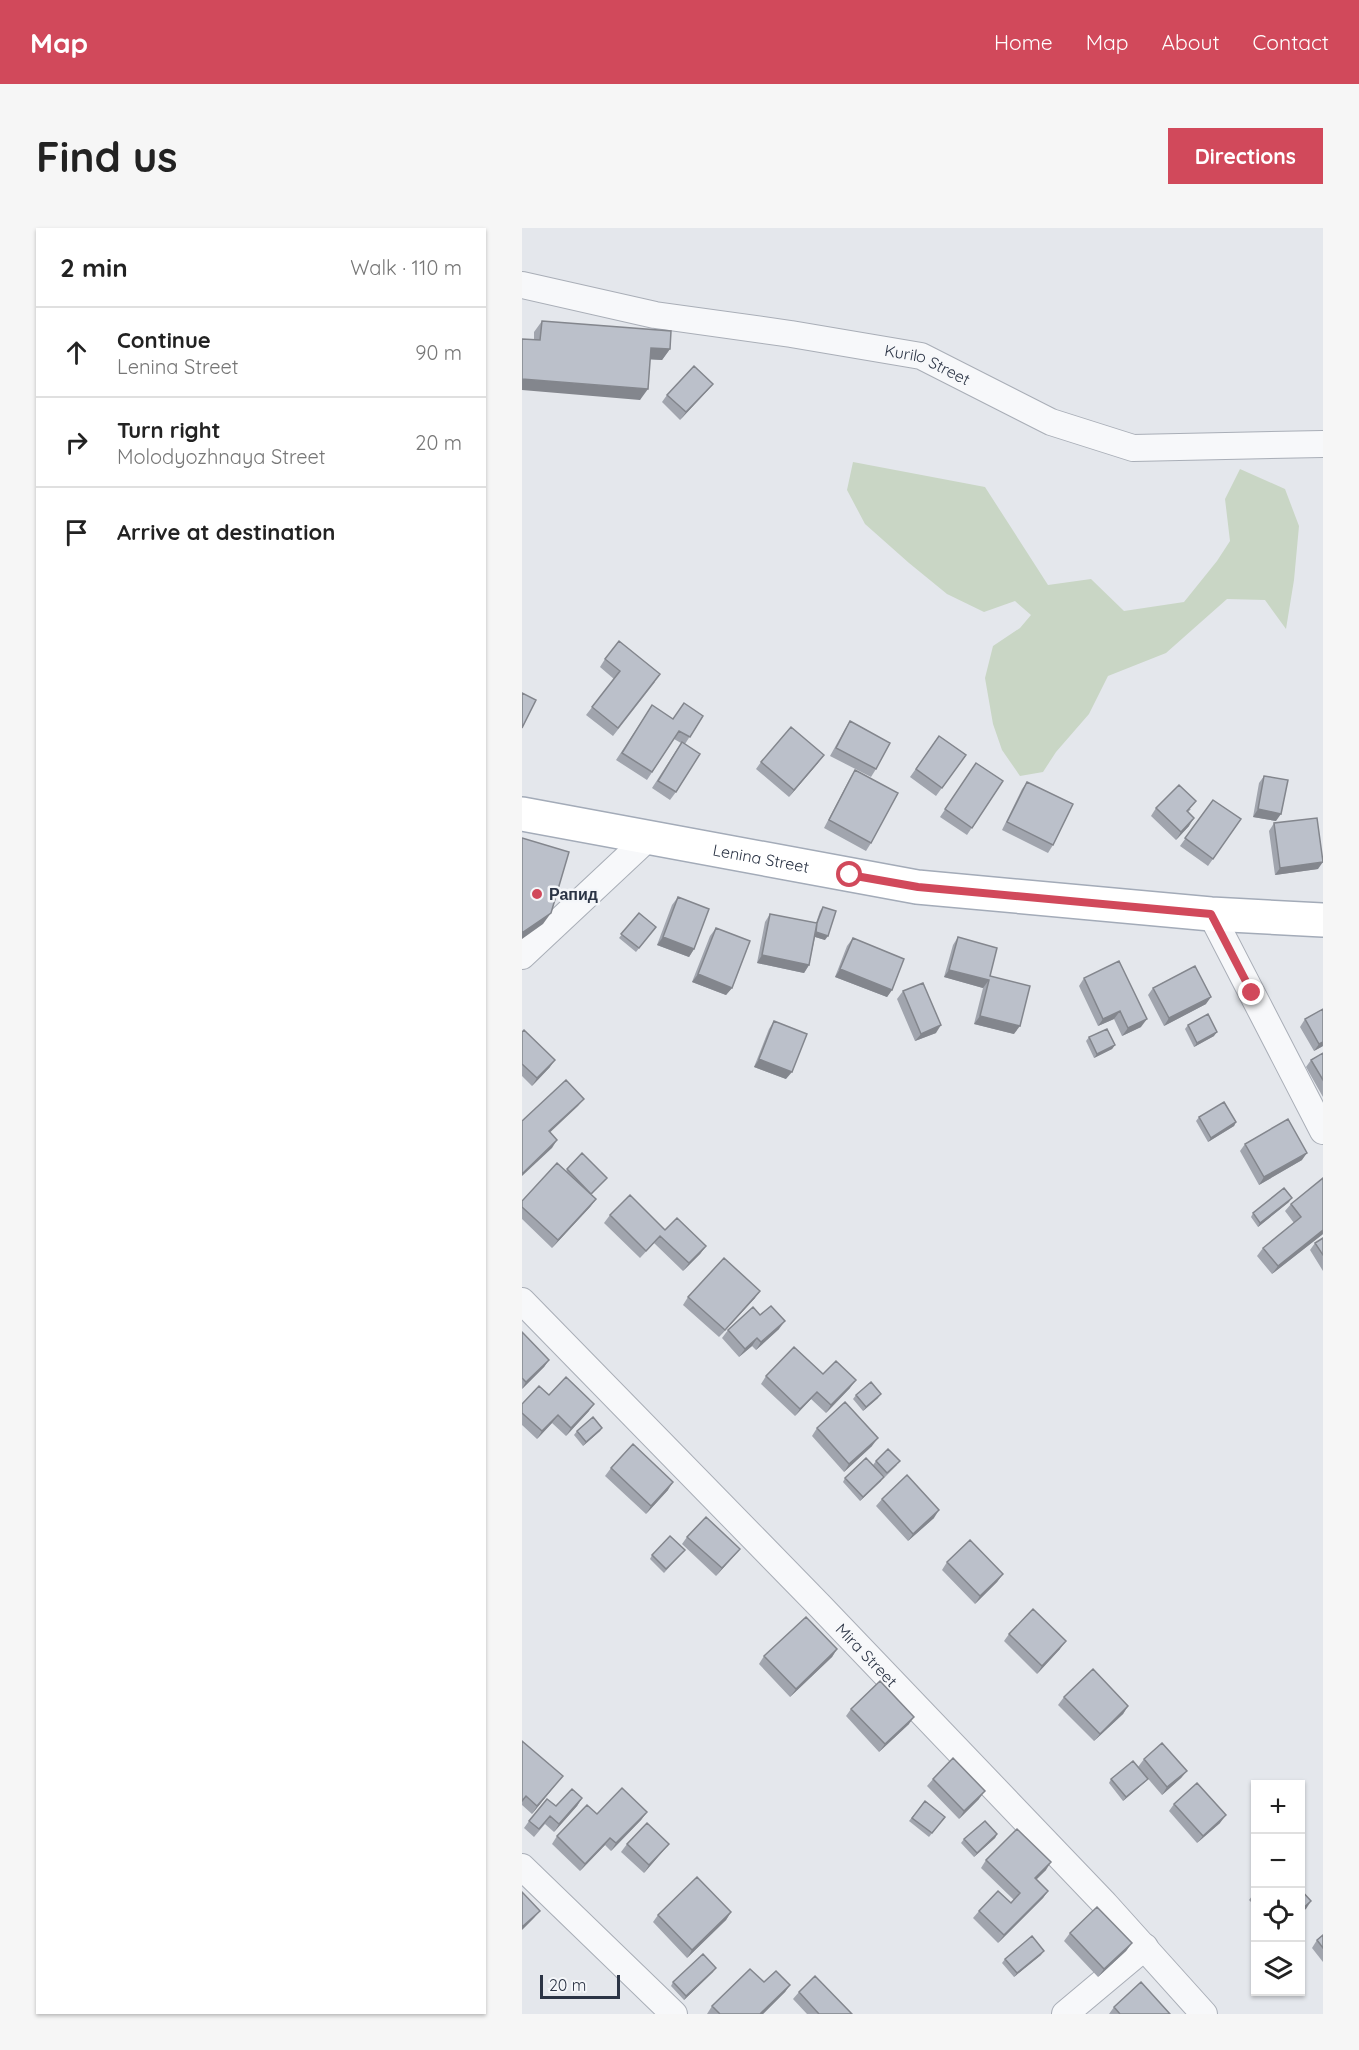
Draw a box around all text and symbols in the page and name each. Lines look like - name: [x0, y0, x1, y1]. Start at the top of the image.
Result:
- text: Map: [30, 25, 88, 60]
- text: Home: [994, 29, 1053, 55]
- text: Map: [1086, 29, 1129, 55]
- text: About: [1162, 29, 1220, 55]
- text: Contact: [1253, 29, 1329, 55]
- button: Directions: [1168, 128, 1323, 184]
- text: Find us: [36, 130, 178, 183]
- text: 2 min: [60, 251, 128, 284]
- text: Walk · 110 m: [350, 255, 462, 280]
- text: Continue: [117, 326, 211, 354]
- icon: ahead: [60, 336, 93, 369]
- text: 90 m: [415, 340, 462, 365]
- street label: Kurilo Street: [883, 340, 974, 389]
- text: Lenina Street: [117, 354, 239, 379]
- text: Turn right: [117, 416, 221, 444]
- icon: right: [60, 426, 93, 459]
- text: 20 m: [415, 430, 462, 455]
- text: Molodyozhnaya Street: [117, 444, 326, 469]
- icon: arrive: [60, 516, 93, 549]
- text: Arrive at destination: [117, 518, 335, 546]
- street label: Lenina Street: [711, 839, 811, 877]
- route start: [836, 861, 862, 887]
- place label: Рапид: [549, 884, 598, 904]
- marker: Рапид: [530, 887, 544, 901]
- route end: [1238, 979, 1264, 1005]
- street label: Mira Street: [832, 1619, 902, 1691]
- map controls: [1251, 1780, 1305, 1996]
- button: +: [1251, 1780, 1305, 1834]
- button: −: [1251, 1834, 1305, 1888]
- button: locate: [1251, 1888, 1305, 1942]
- button: layers: [1251, 1942, 1305, 1996]
- scale bar: [540, 1972, 620, 2000]
- text: 20 m: [549, 1975, 586, 1995]

